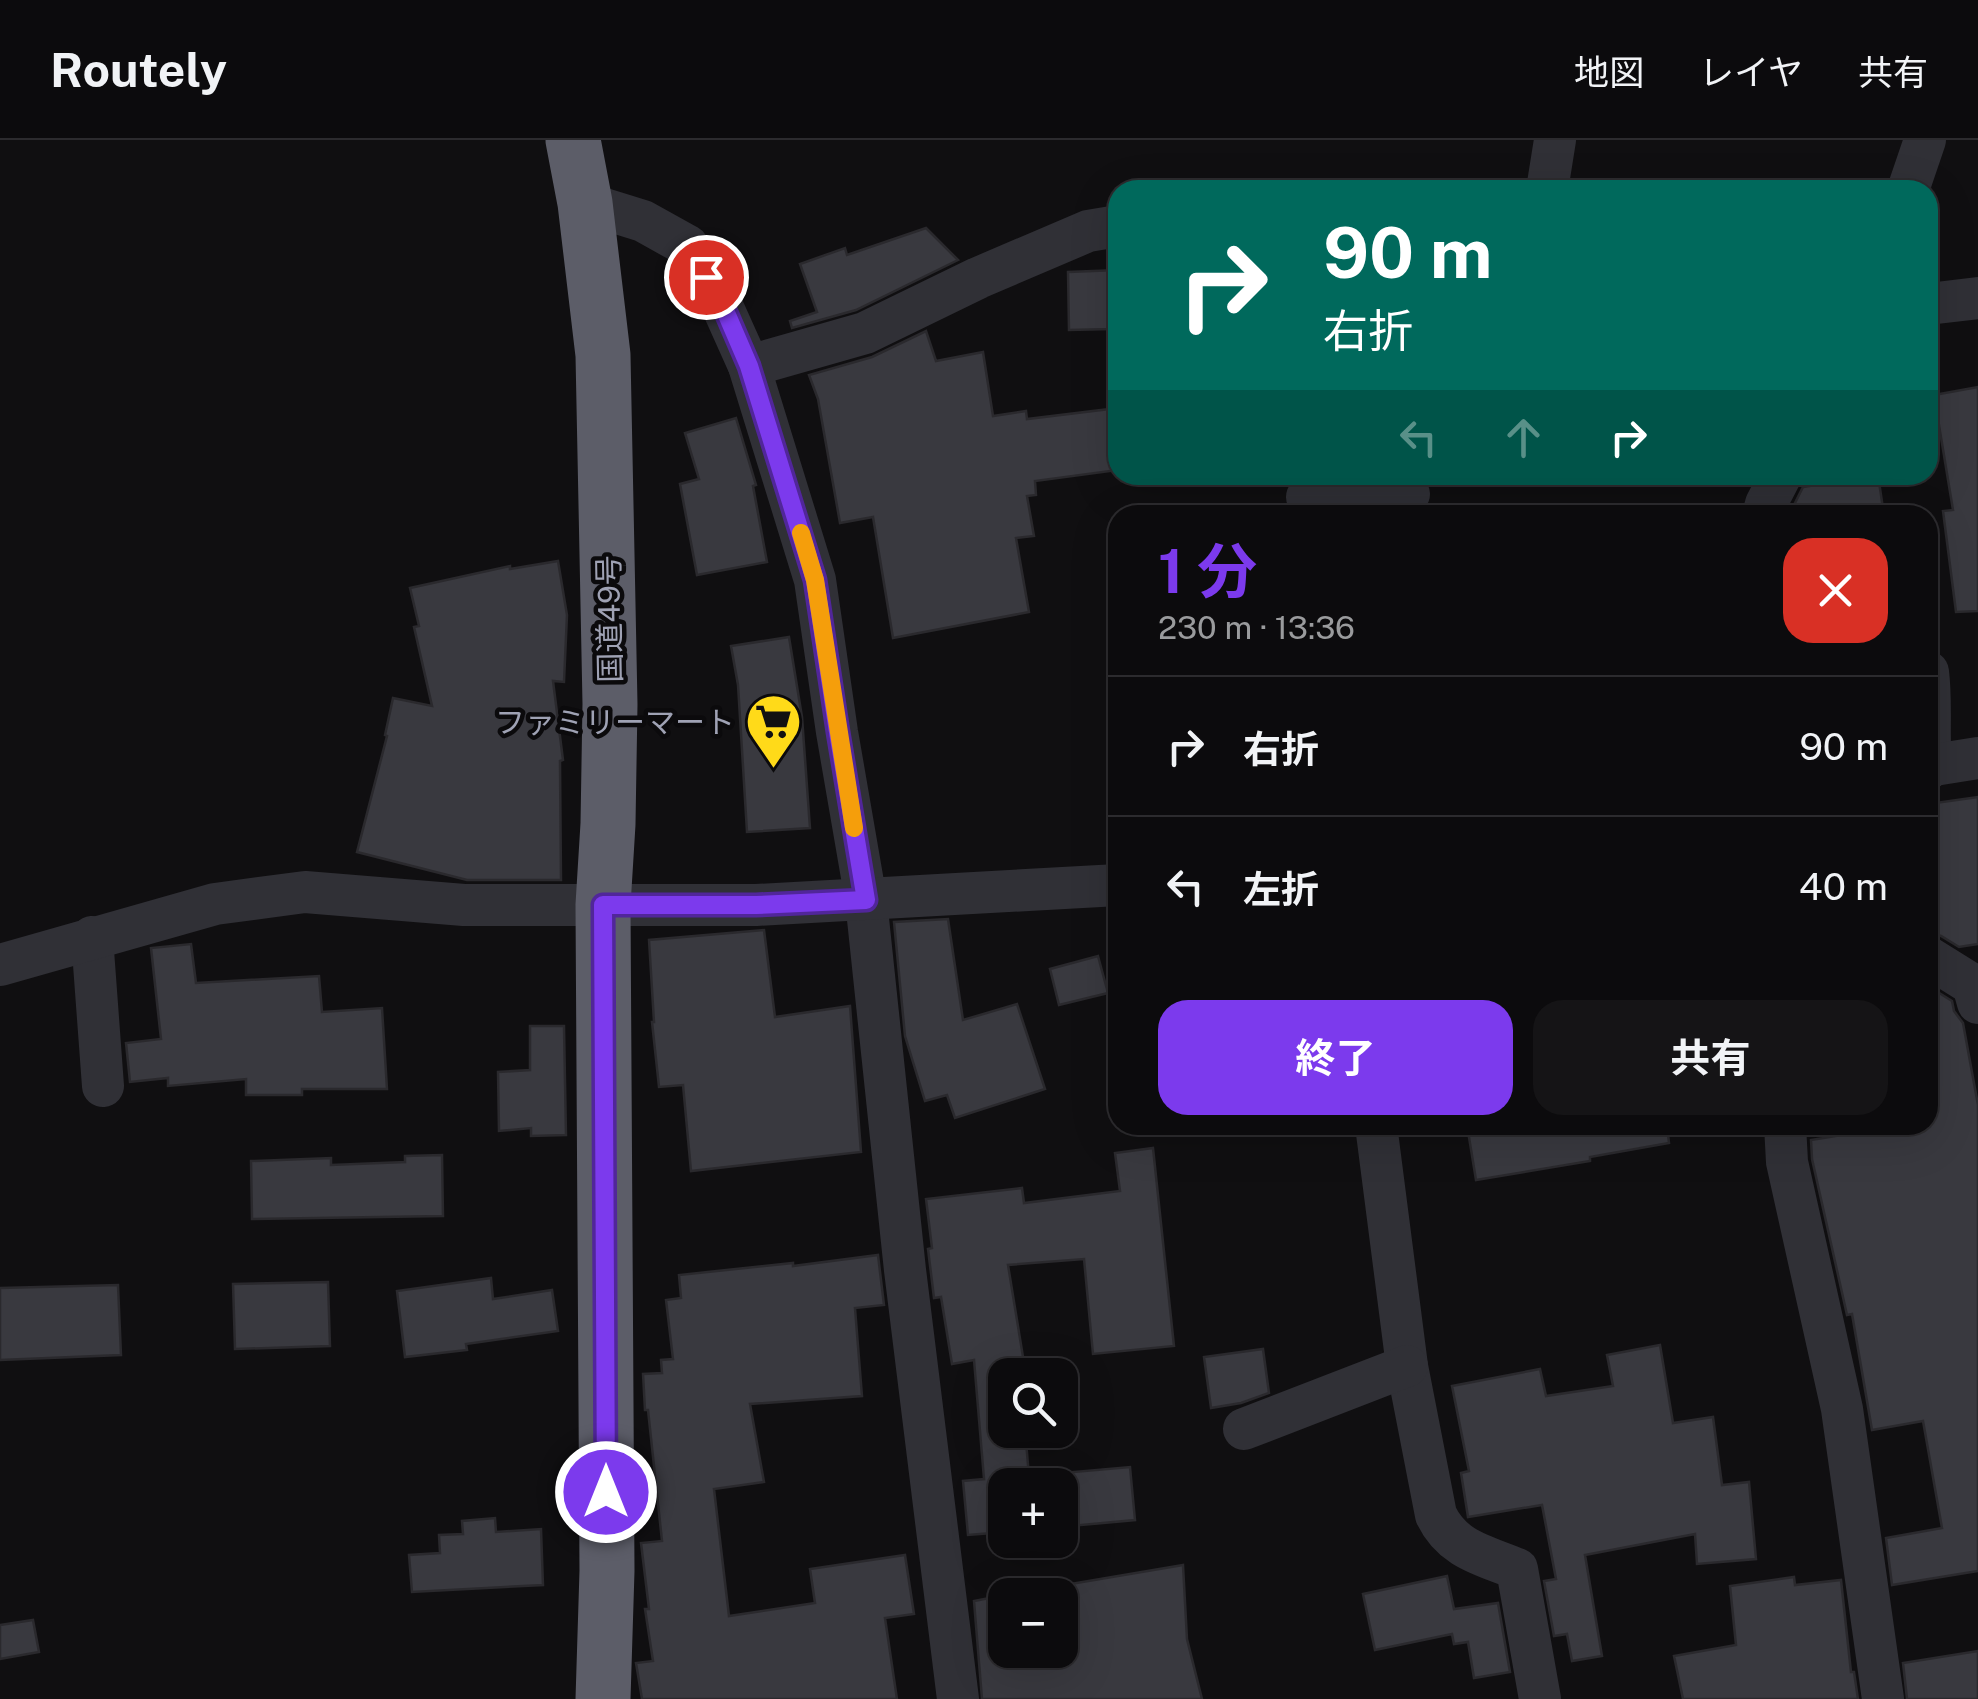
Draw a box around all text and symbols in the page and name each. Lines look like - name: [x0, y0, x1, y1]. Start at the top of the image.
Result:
- text: Routely: [50, 41, 227, 98]
- text: 地図: [1574, 52, 1644, 93]
- text: レイヤ: [1699, 52, 1803, 93]
- text: 共有: [1858, 52, 1928, 93]
- text: 90 m: [1323, 211, 1493, 294]
- icon: right: [1158, 220, 1288, 350]
- pin: [664, 235, 749, 320]
- icon: arrive: [679, 250, 734, 305]
- text: 右折: [1323, 304, 1413, 357]
- icon: left: [1391, 410, 1446, 465]
- icon: ahead: [1496, 410, 1551, 465]
- icon: right: [1601, 410, 1656, 465]
- text: 1 分: [1158, 536, 1257, 607]
- button: close: [1783, 538, 1888, 643]
- street label: 国道49号: [590, 555, 628, 683]
- text: 230 m · 13:36: [1158, 609, 1355, 646]
- supermarket icon: ファミリーマート: [744, 692, 804, 771]
- place label: ファミリーマート: [495, 704, 735, 740]
- icon: right: [1158, 719, 1213, 774]
- text: 90 m: [1799, 724, 1888, 769]
- text: 右折: [1243, 727, 1319, 772]
- icon: left: [1158, 859, 1213, 914]
- text: 40 m: [1799, 864, 1888, 909]
- text: 左折: [1243, 867, 1319, 912]
- button: 終了: [1158, 1000, 1513, 1115]
- button: 共有: [1533, 1000, 1888, 1115]
- map controls: [988, 1358, 1078, 1668]
- button: search: [988, 1358, 1078, 1448]
- position arrow: [554, 1440, 658, 1544]
- button: +: [988, 1468, 1078, 1558]
- button: −: [988, 1578, 1078, 1668]

